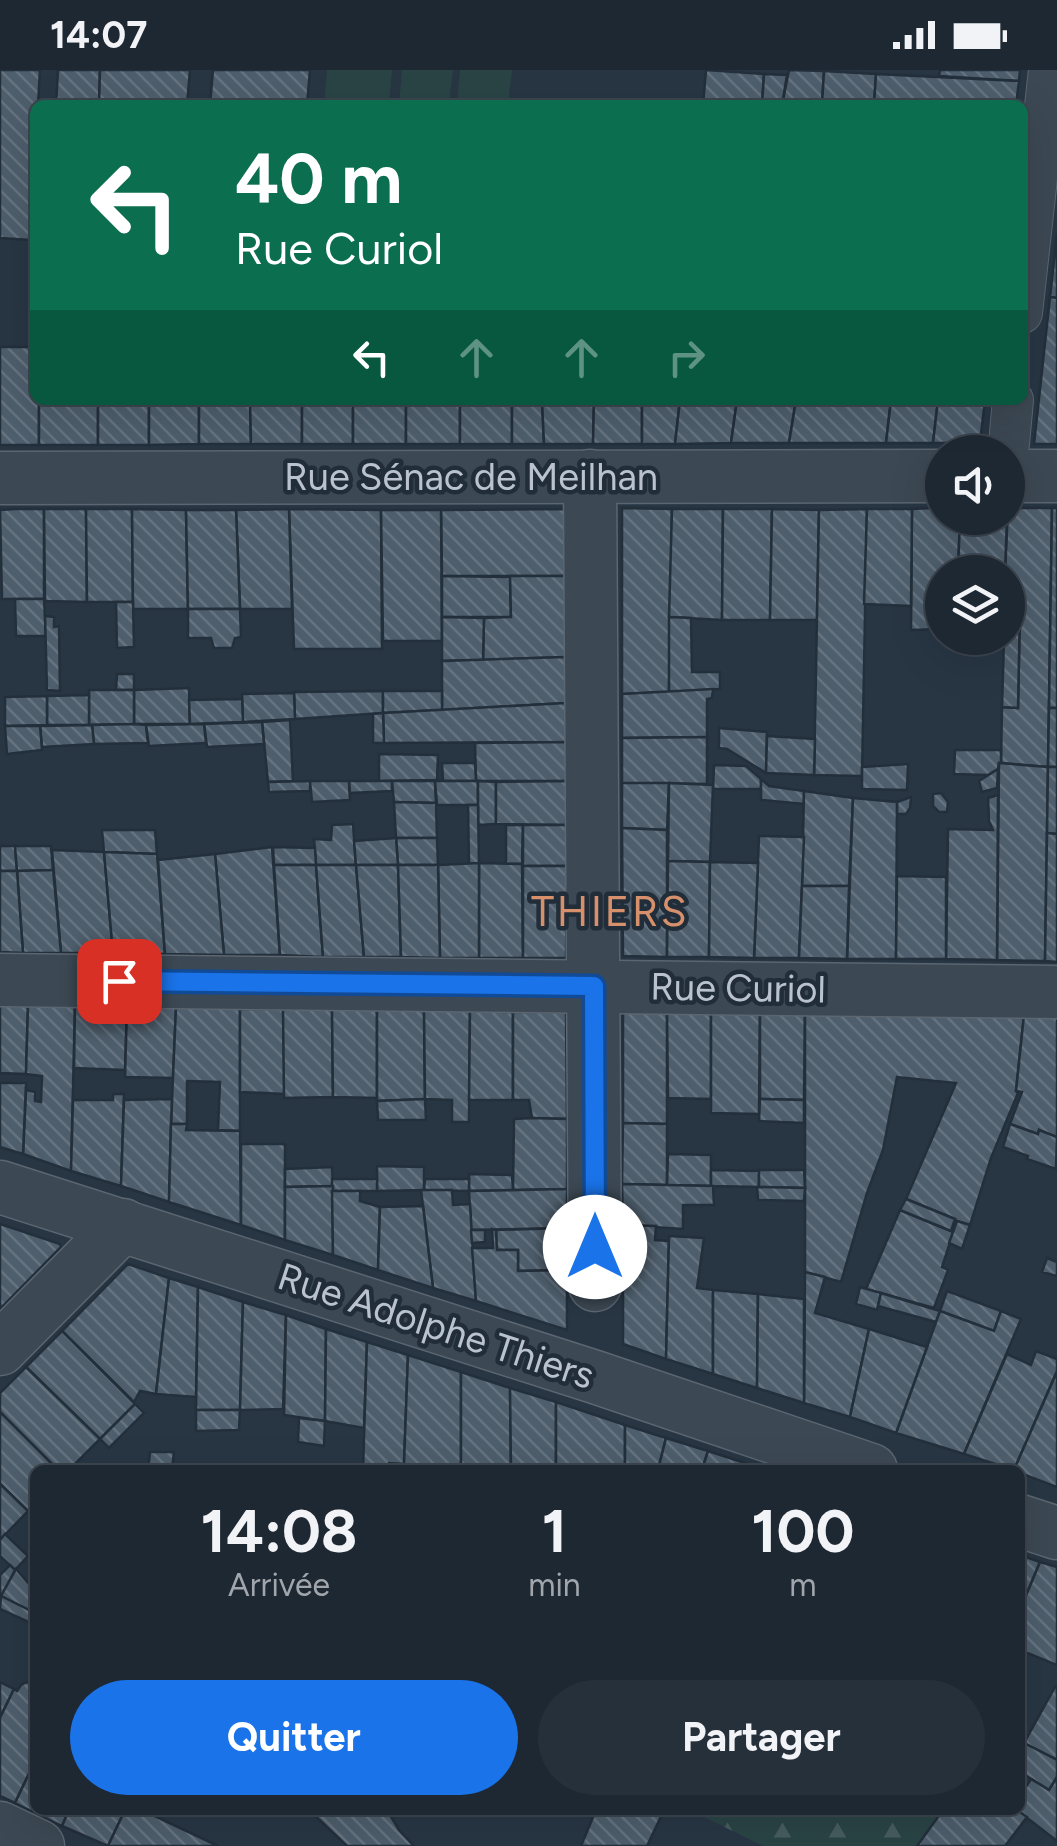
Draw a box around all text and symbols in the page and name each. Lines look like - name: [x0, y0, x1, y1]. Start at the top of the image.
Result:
- text: 14:07: [50, 12, 147, 58]
- text: 40 m: [235, 136, 402, 221]
- icon: left: [70, 140, 200, 270]
- text: Rue Curiol: [235, 221, 443, 275]
- icon: left: [344, 330, 399, 385]
- icon: ahead: [449, 330, 504, 385]
- icon: ahead: [554, 330, 609, 385]
- icon: right: [659, 330, 714, 385]
- map controls: [925, 435, 1025, 655]
- button: sound: [925, 435, 1025, 535]
- street label: Rue Sénac de Meilhan: [284, 454, 658, 500]
- button: layers: [925, 555, 1025, 655]
- district label: THIERS: [531, 886, 689, 937]
- pin: [77, 939, 162, 1024]
- icon: arrive: [92, 954, 147, 1009]
- street label: Rue Curiol: [650, 963, 826, 1013]
- position arrow: [543, 1195, 647, 1299]
- street label: Rue Adolphe Thiers: [272, 1253, 600, 1399]
- text: 14:08: [201, 1495, 358, 1567]
- text: 1: [542, 1495, 567, 1567]
- text: 100: [751, 1495, 854, 1567]
- text: Arrivée: [228, 1566, 330, 1604]
- text: min: [528, 1566, 581, 1604]
- text: m: [789, 1566, 816, 1604]
- button: Quitter: [70, 1680, 518, 1795]
- button: Partager: [538, 1680, 985, 1795]

